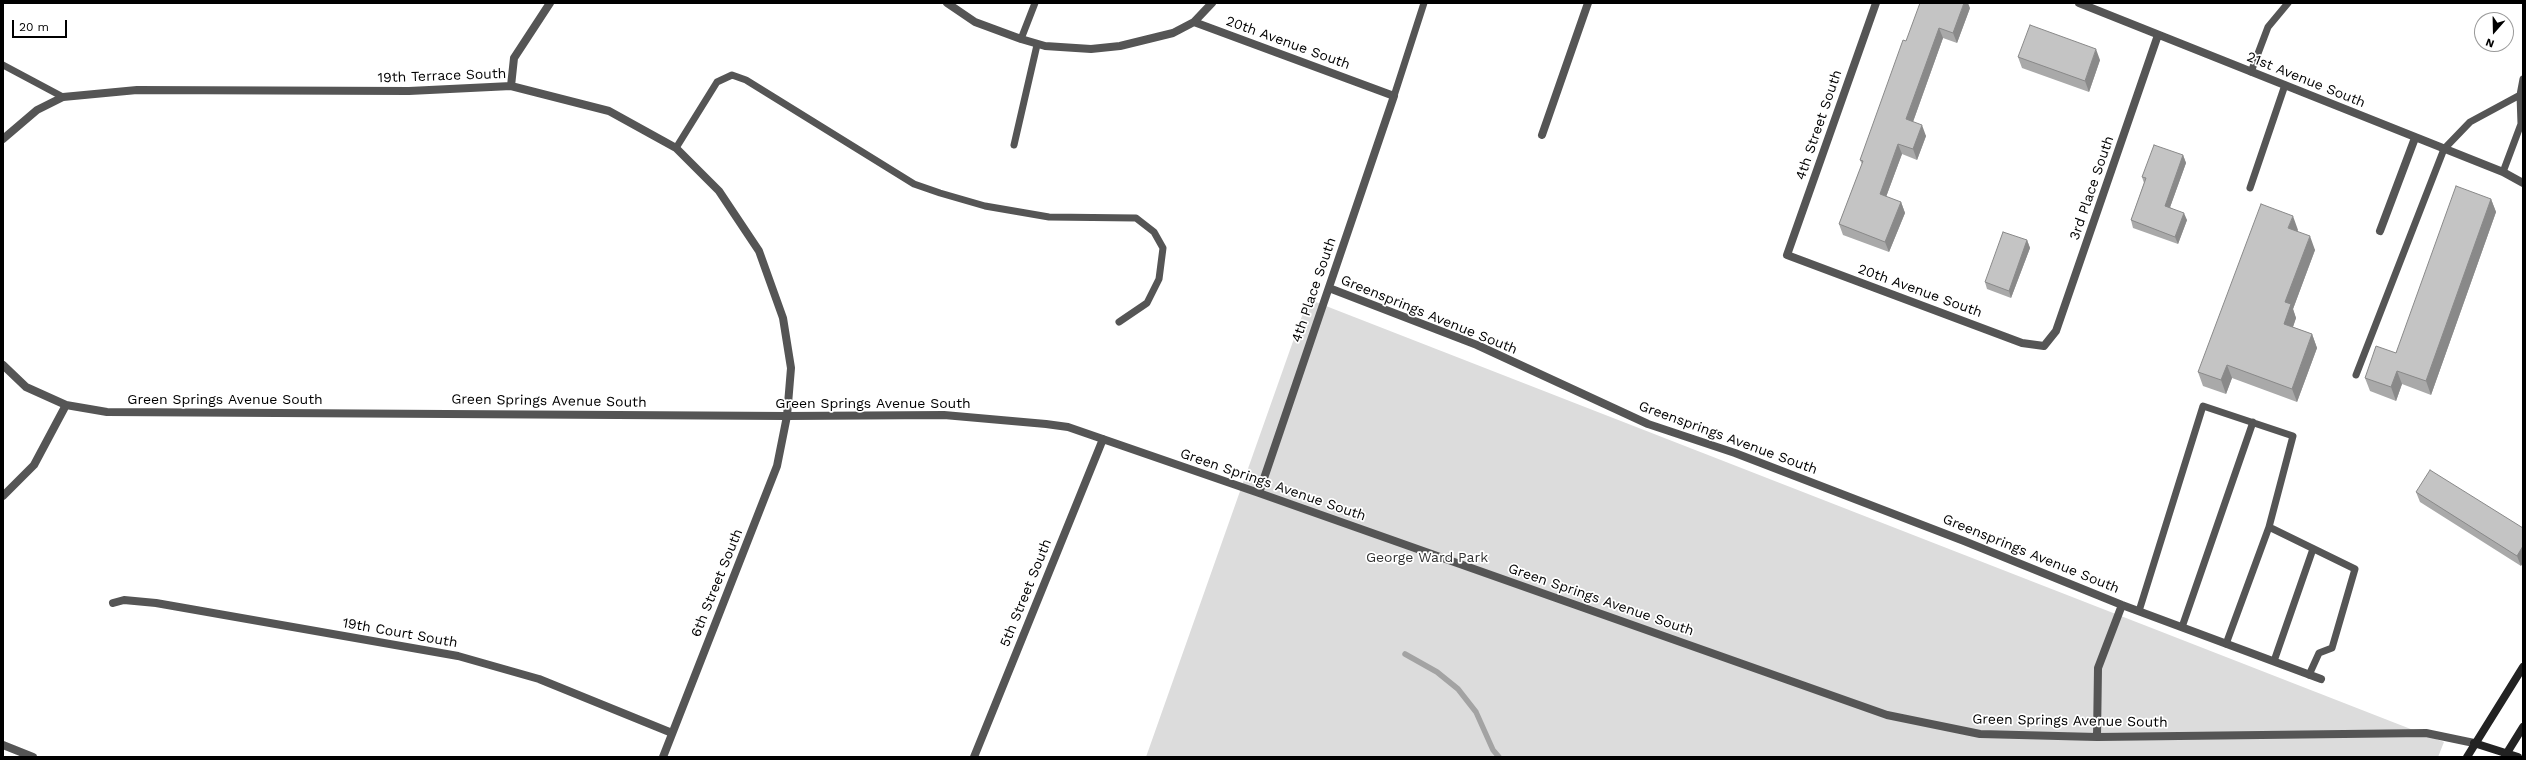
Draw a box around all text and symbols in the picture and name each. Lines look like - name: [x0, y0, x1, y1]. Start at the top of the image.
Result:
- scale bar: [14, 12, 69, 38]
- north arrow: [2474, 12, 2514, 52]
- street label: 20th Avenue South: [1224, 13, 1352, 73]
- text: 20 m: [19, 20, 49, 34]
- text: N: [2484, 35, 2496, 50]
- street label: 21st Avenue South: [2244, 49, 2368, 111]
- street label: 19th Terrace South: [377, 65, 507, 87]
- street label: 4th Street South: [1792, 68, 1846, 182]
- street label: 3rd Place South: [2066, 134, 2118, 242]
- street label: 4th Place South: [1288, 235, 1340, 345]
- street label: 20th Avenue South: [1856, 261, 1984, 321]
- street label: Greensprings Avenue South: [1338, 272, 1520, 358]
- street label: Green Springs Avenue South: [451, 391, 647, 411]
- street label: Green Springs Avenue South: [127, 392, 323, 408]
- street label: Green Springs Avenue South: [775, 396, 971, 412]
- street label: Greensprings Avenue South: [1636, 398, 1820, 478]
- street label: Green Springs Avenue South: [1178, 445, 1368, 525]
- street label: Greensprings Avenue South: [1940, 511, 2122, 597]
- street label: 6th Street South: [688, 526, 746, 640]
- street label: 5th Street South: [997, 537, 1055, 649]
- park label: George Ward Park: [1366, 550, 1488, 566]
- street label: Green Springs Avenue South: [1506, 560, 1696, 640]
- street label: 19th Court South: [341, 615, 459, 651]
- street label: Green Springs Avenue South: [1972, 711, 2168, 731]

